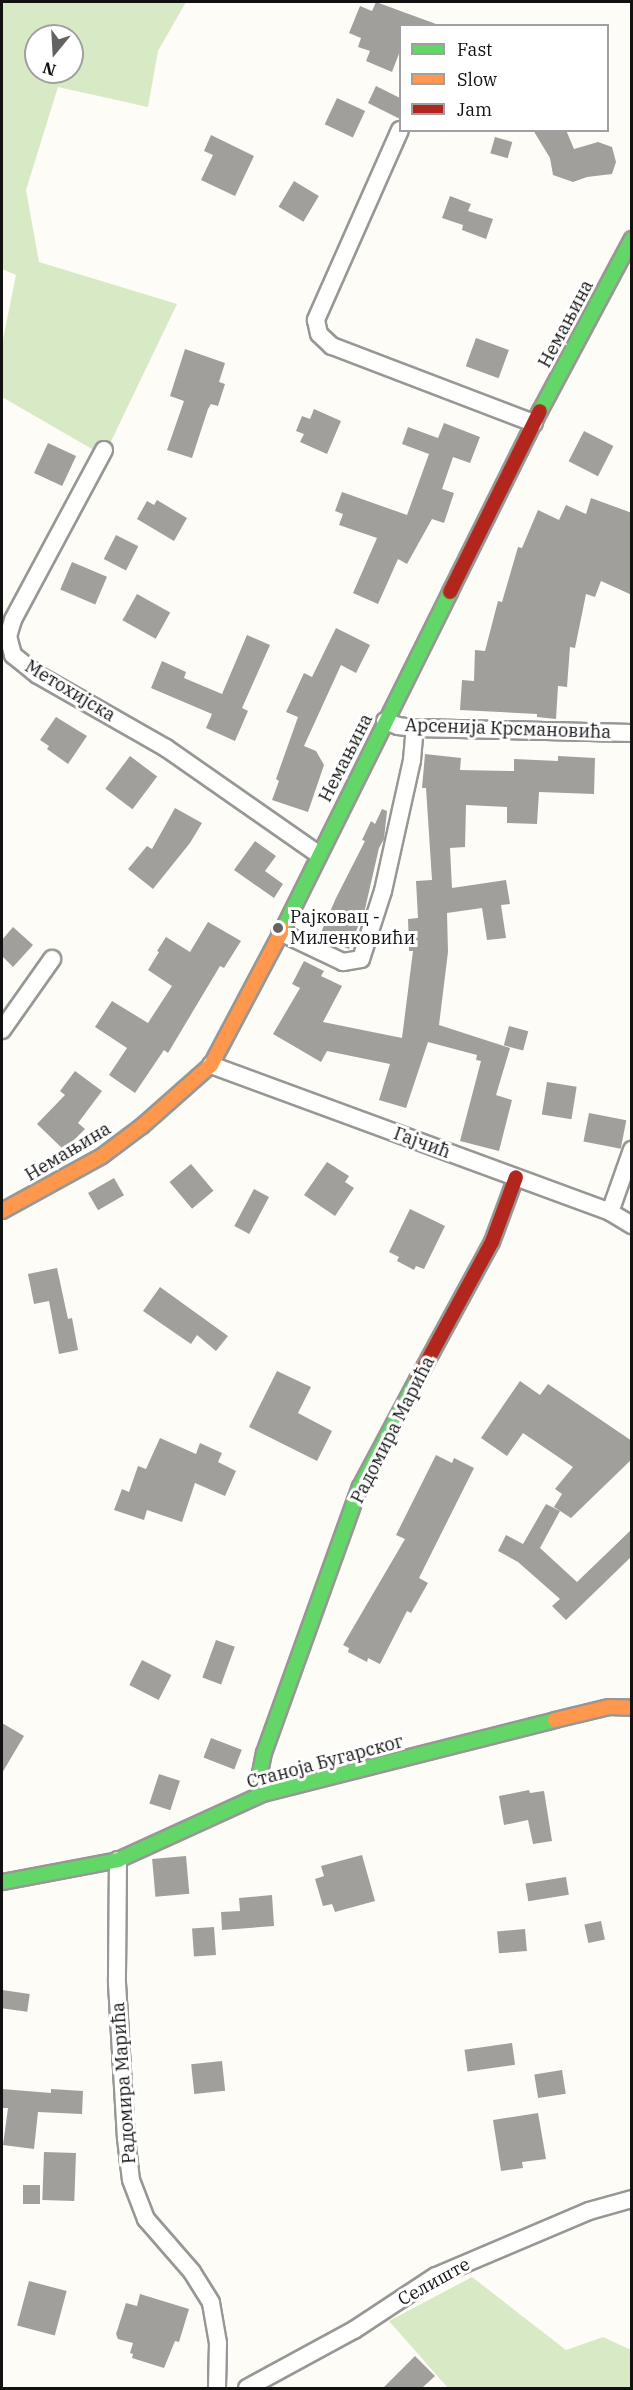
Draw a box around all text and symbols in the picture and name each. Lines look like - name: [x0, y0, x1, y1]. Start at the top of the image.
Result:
- north arrow: [24, 24, 84, 84]
- legend: [399, 24, 609, 132]
- text: Fast: [457, 38, 492, 61]
- text: N: [40, 58, 58, 81]
- text: Slow: [457, 68, 497, 91]
- text: Jam: [457, 98, 492, 121]
- street label: Немањина: [534, 276, 598, 372]
- street label: Метохијска: [21, 656, 119, 726]
- street label: Немањина: [315, 710, 377, 806]
- street label: Арсенија Крсмановића: [404, 715, 612, 743]
- place label: Рајковац - Миленковићи: [290, 907, 415, 950]
- marker: Рајковац - Миленковићи: [271, 921, 285, 935]
- street label: Немањина: [21, 1118, 115, 1186]
- street label: Гајчић: [391, 1123, 453, 1163]
- street label: Радомира Марића: [347, 1353, 439, 1507]
- street label: Станоја Бугарског: [244, 1731, 406, 1793]
- street label: Радомира Марића: [108, 2001, 140, 2165]
- street label: Селиште: [394, 2253, 474, 2311]

